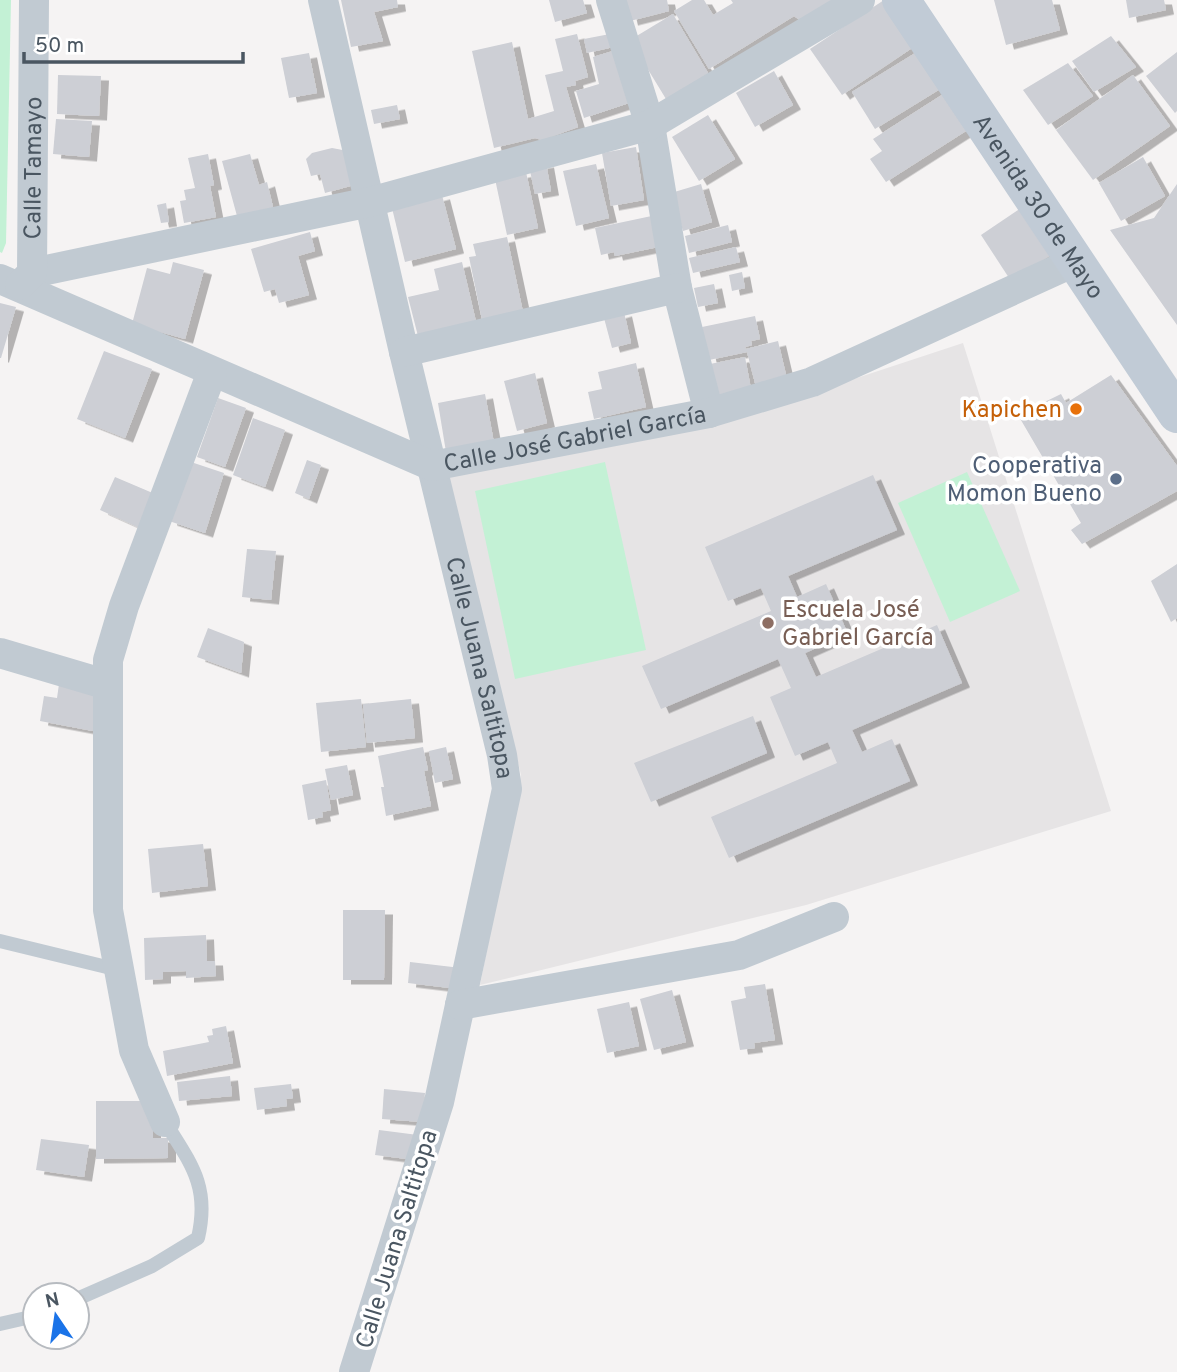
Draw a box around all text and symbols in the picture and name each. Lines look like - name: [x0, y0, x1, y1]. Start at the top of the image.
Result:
- scale bar: [24, 21, 243, 65]
- text: 50 m: [35, 33, 84, 60]
- street label: Calle Tamayo: [19, 97, 50, 239]
- street label: Avenida 30 de Mayo: [964, 109, 1109, 306]
- place label: Kapichen: [961, 396, 1062, 426]
- street label: Calle José Gabriel García: [441, 401, 709, 480]
- marker: Kapichen: [1068, 401, 1084, 417]
- place label: Cooperativa Momon Bueno: [947, 452, 1102, 510]
- marker: Cooperativa Momon Bueno: [1108, 471, 1124, 487]
- street label: Calle Juana Saltitopa: [437, 554, 518, 781]
- place label: Escuela José Gabriel García: [782, 596, 934, 654]
- marker: Escuela José Gabriel García: [760, 615, 776, 631]
- street label: Calle Juana Saltitopa: [350, 1126, 446, 1353]
- north arrow: [21, 1281, 91, 1351]
- text: N: [43, 1288, 62, 1315]

